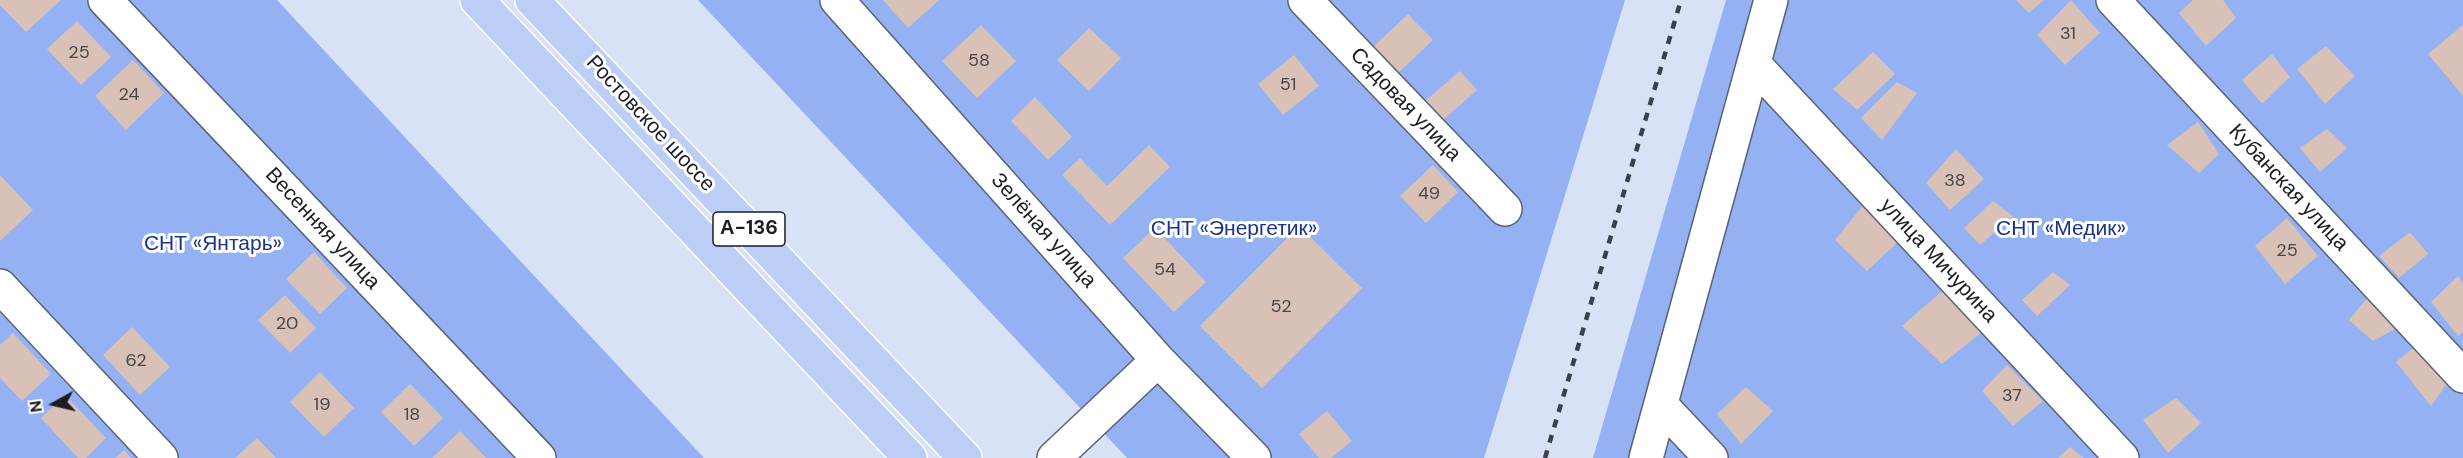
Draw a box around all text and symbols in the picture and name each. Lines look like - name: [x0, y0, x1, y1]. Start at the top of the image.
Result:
- house number: 31: [2060, 23, 2076, 45]
- house number: 25: [68, 42, 90, 64]
- street label: Садовая улица: [1344, 43, 1466, 167]
- house number: 58: [968, 50, 990, 72]
- street label: Ростовское шоссе: [580, 51, 720, 197]
- house number: 51: [1280, 74, 1296, 96]
- house number: 24: [119, 84, 139, 106]
- street label: Кубанская улица: [2223, 119, 2353, 257]
- street label: Весенняя улица: [259, 163, 385, 295]
- street label: Зелёная улица: [985, 168, 1101, 294]
- house number: 38: [1944, 170, 1966, 192]
- house number: 49: [1418, 183, 1440, 205]
- street label: улица Мичурина: [1874, 194, 2002, 328]
- road number: А-136: [713, 212, 785, 246]
- park label: СНТ «Энергетик»: [1151, 216, 1317, 242]
- park label: СНТ «Медик»: [1996, 216, 2126, 242]
- park label: СНТ «Янтарь»: [144, 231, 282, 257]
- house number: 25: [2276, 240, 2298, 262]
- house number: 54: [1154, 259, 1176, 281]
- house number: 52: [1270, 296, 1292, 318]
- house number: 20: [276, 313, 298, 335]
- house number: 62: [125, 350, 147, 372]
- north arrow: [24, 374, 84, 434]
- house number: 37: [2002, 385, 2022, 407]
- house number: 19: [314, 394, 330, 416]
- text: N: [24, 399, 47, 414]
- house number: 18: [404, 404, 420, 426]

